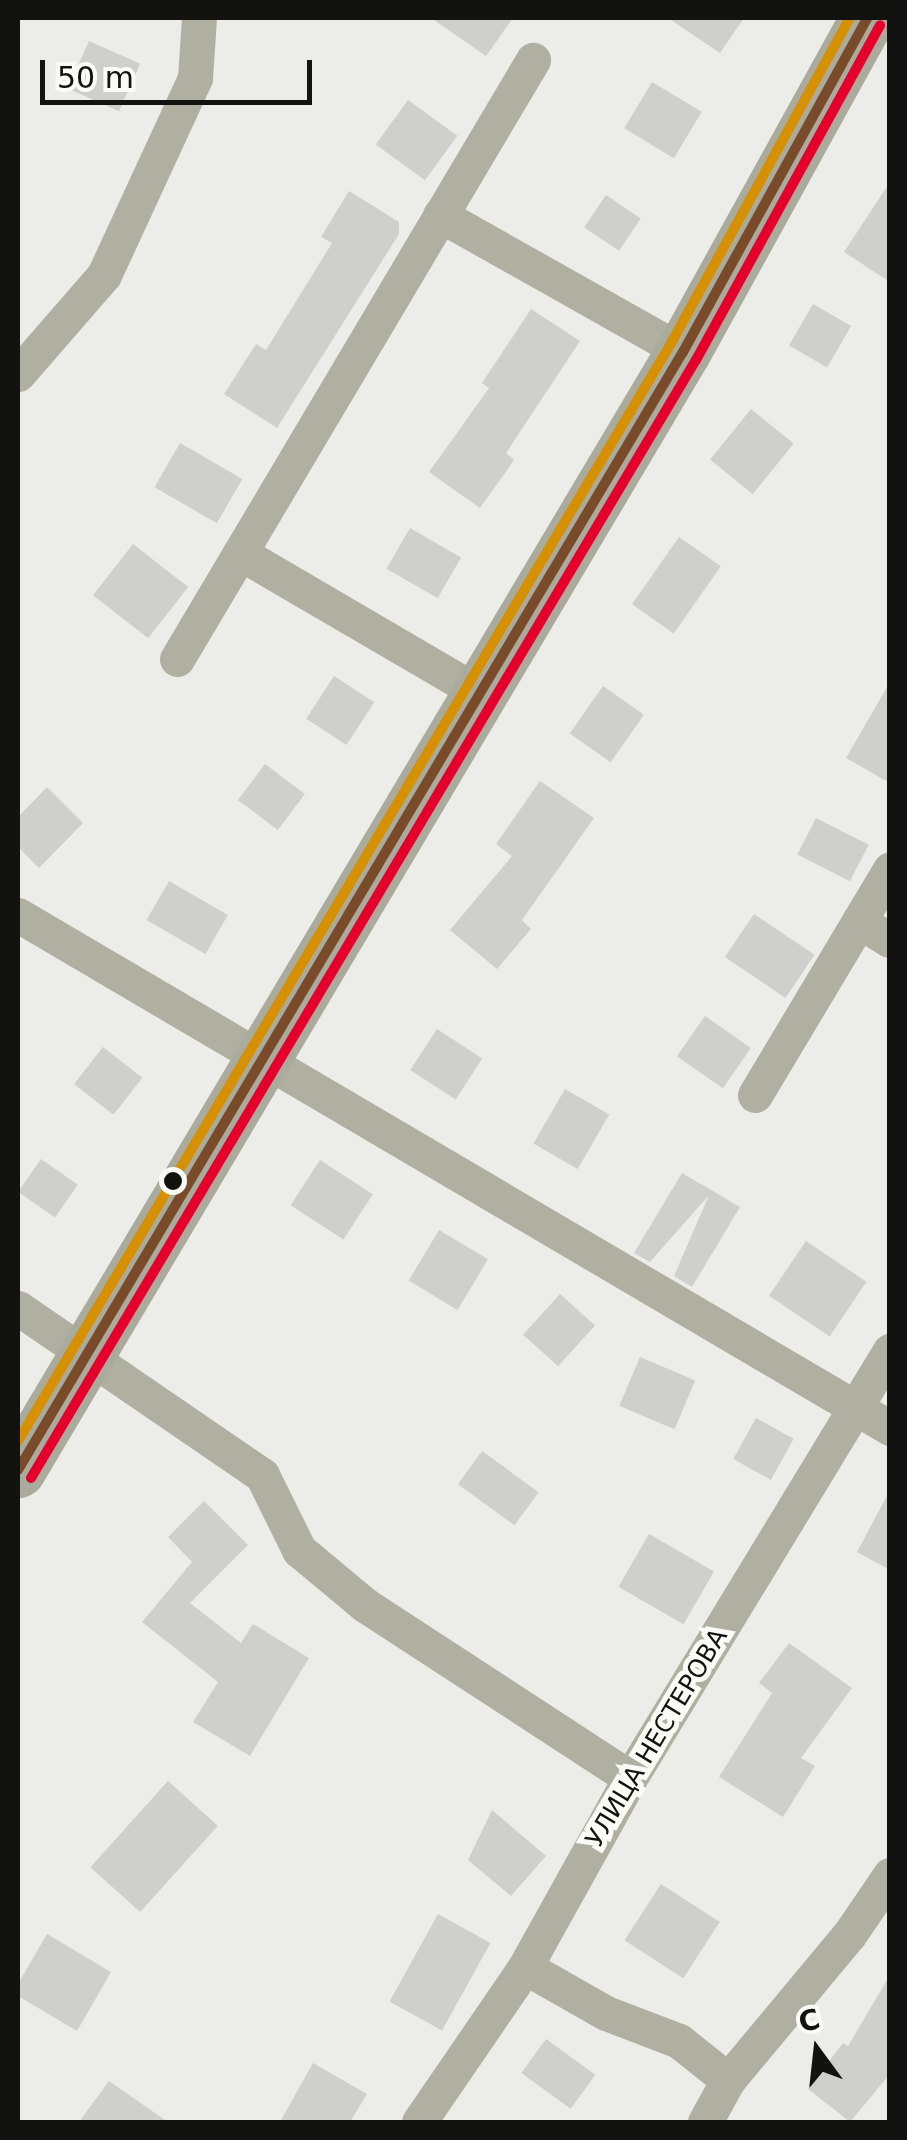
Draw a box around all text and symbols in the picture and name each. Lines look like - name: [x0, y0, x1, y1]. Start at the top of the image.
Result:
- scale bar: [45, 40, 318, 102]
- text: 50 m: [57, 60, 134, 95]
- unlabelled marker: [163, 1171, 183, 1191]
- street label: УЛИЦА НЕСТЕРОВА: [580, 1623, 734, 1853]
- north arrow: [767, 2000, 867, 2100]
- text: С: [795, 2002, 823, 2039]

